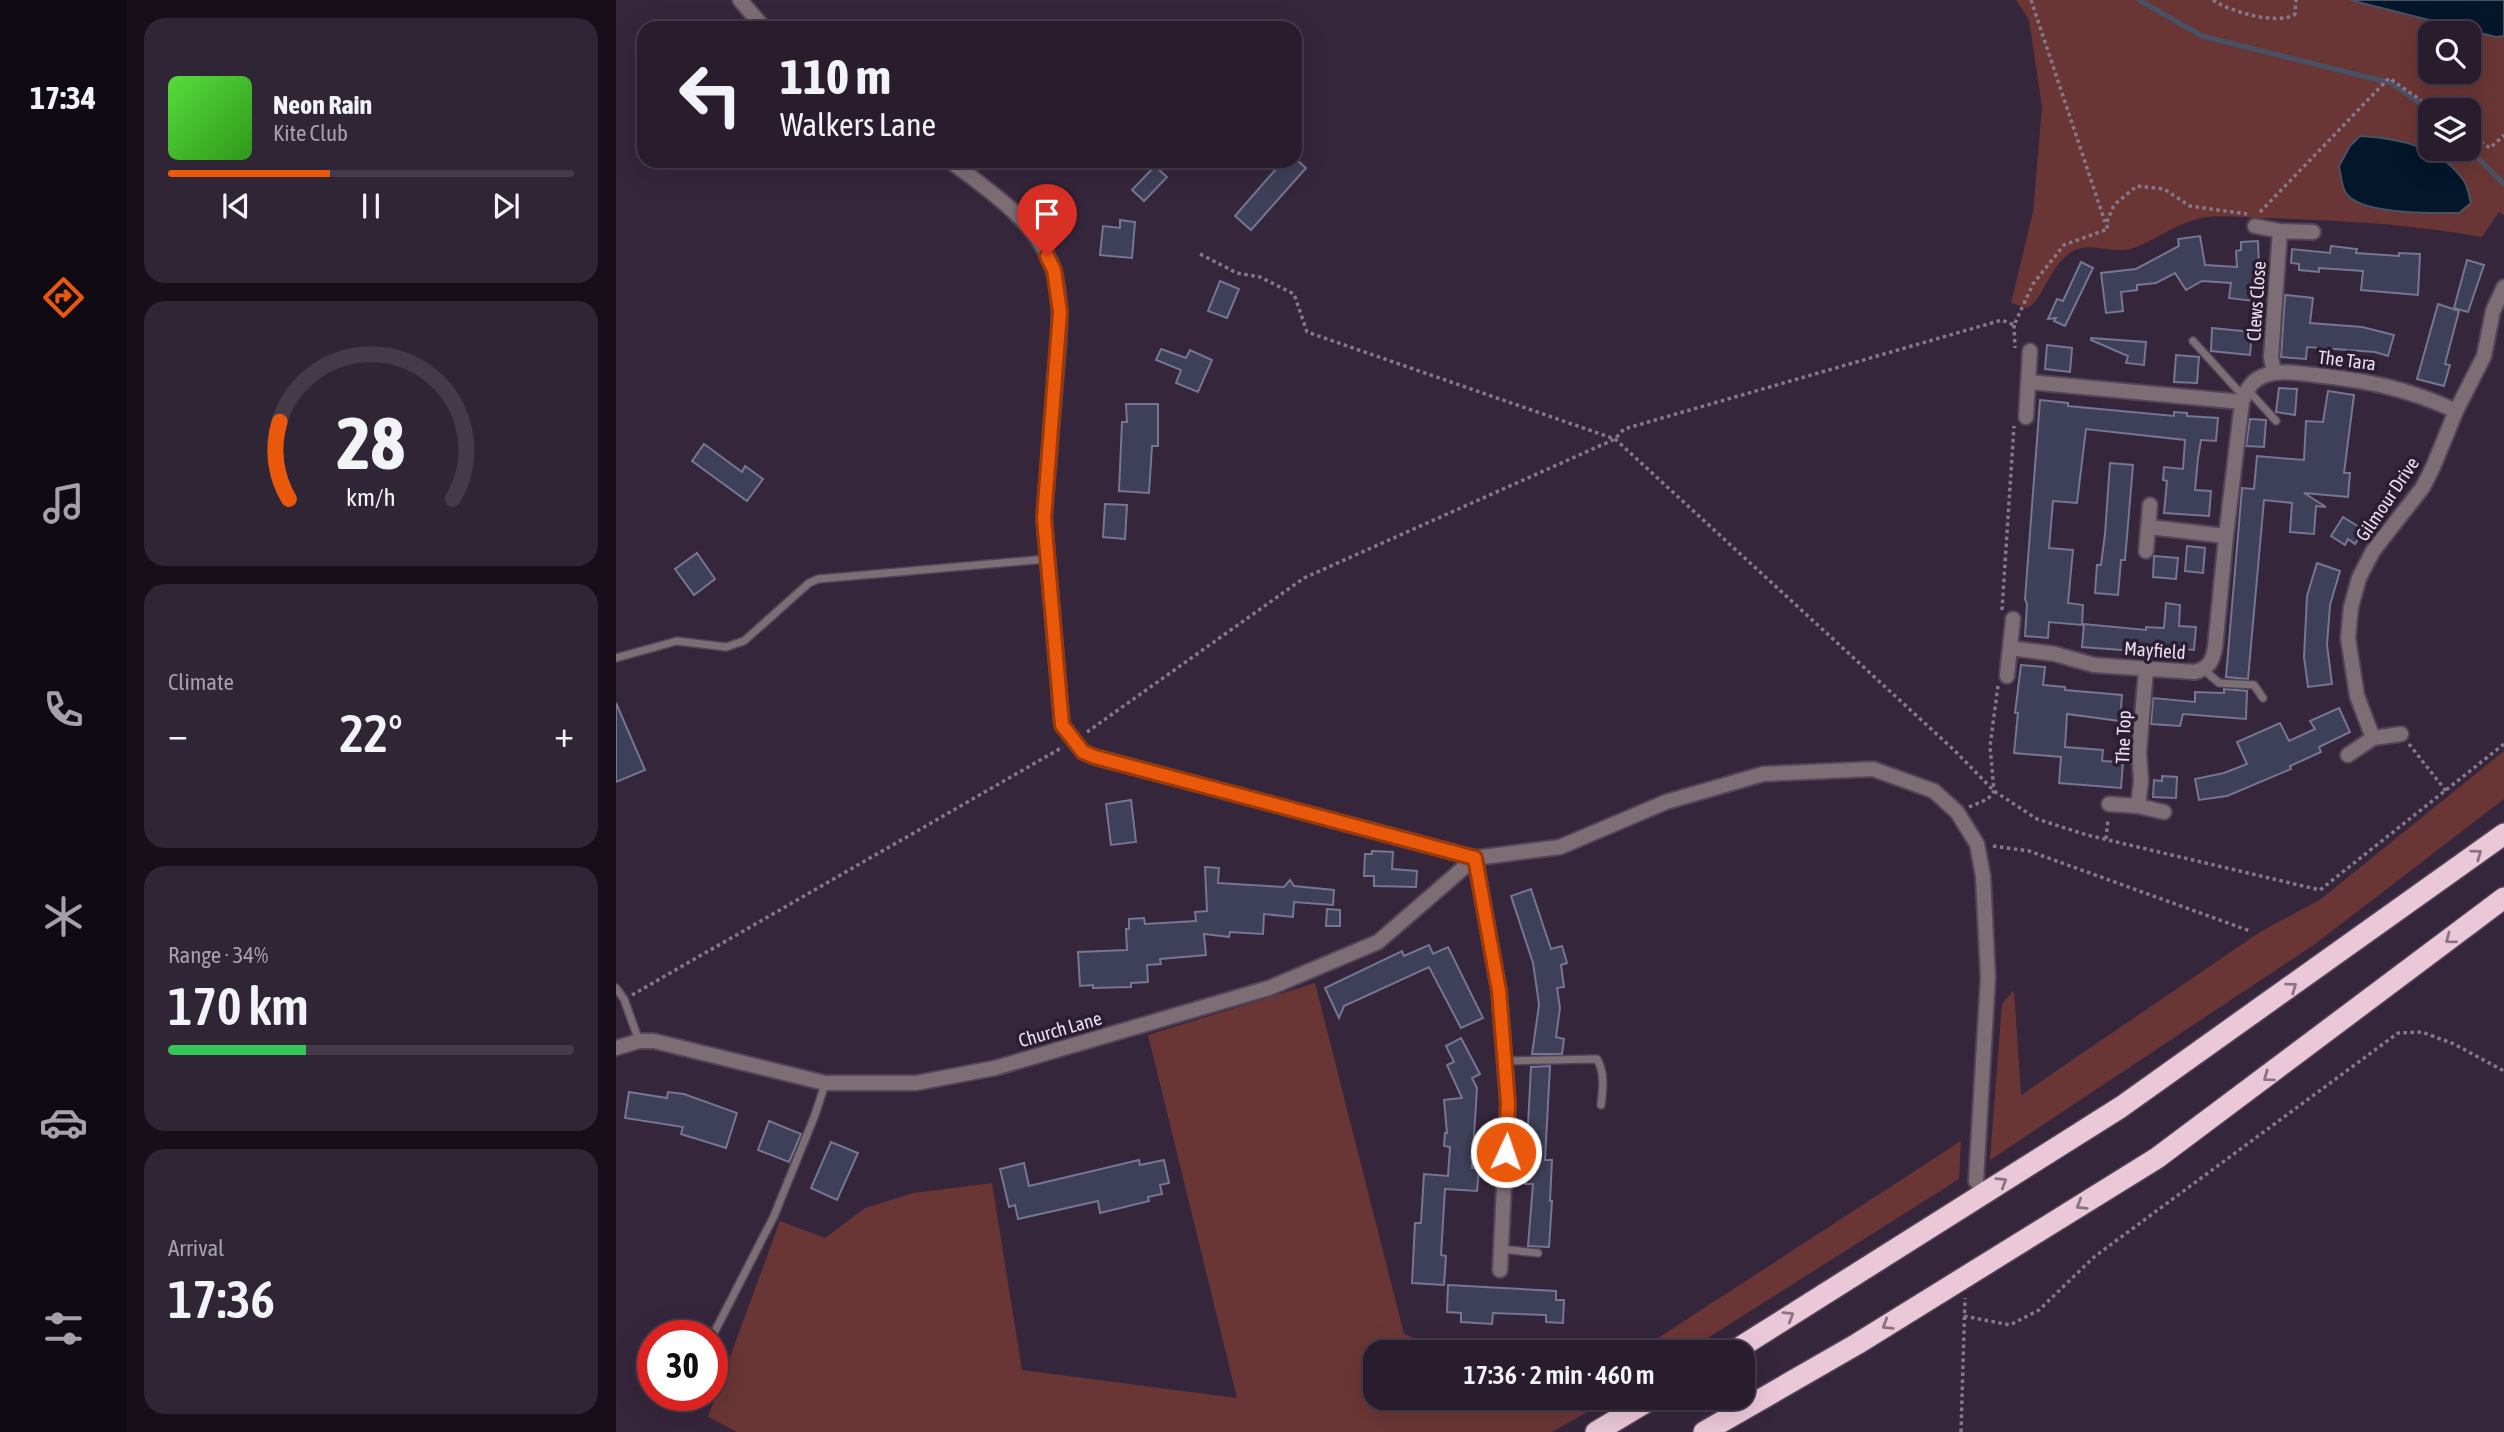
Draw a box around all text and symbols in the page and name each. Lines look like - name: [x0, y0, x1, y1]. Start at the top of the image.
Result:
- map controls: [2418, 21, 2481, 161]
- button: search: [2418, 21, 2481, 84]
- text: 110 m: [780, 48, 891, 104]
- icon: left: [665, 49, 756, 140]
- text: 17:34: [30, 79, 96, 116]
- text: Neon Rain: [273, 90, 372, 120]
- button: layers: [2418, 98, 2481, 161]
- text: Walkers Lane: [780, 106, 936, 143]
- text: Kite Club: [273, 120, 348, 146]
- pin: [1017, 184, 1077, 256]
- icon: previous: [217, 187, 255, 225]
- icon: pause: [352, 187, 390, 225]
- icon: next: [487, 187, 525, 225]
- icon: arrive: [1028, 195, 1066, 233]
- street label: Clews Close: [2242, 260, 2270, 342]
- icon: directions: [39, 273, 88, 322]
- street label: The Tara: [2317, 346, 2377, 374]
- text: 28: [337, 402, 405, 485]
- street label: Gilmour Drive: [2351, 453, 2423, 545]
- icon: music: [39, 479, 88, 528]
- text: km/h: [346, 483, 396, 511]
- street label: Mayfield: [2124, 637, 2186, 663]
- text: Climate: [168, 669, 234, 695]
- icon: phone: [39, 685, 88, 734]
- text: 22°: [339, 703, 403, 763]
- street label: The Top: [2111, 710, 2135, 764]
- text: −: [168, 712, 188, 755]
- text: +: [554, 712, 574, 755]
- one-way arrow: [2469, 850, 2482, 862]
- icon: climate: [39, 892, 88, 941]
- one-way arrow: [2445, 931, 2457, 944]
- text: Range · 34%: [168, 942, 268, 968]
- text: 170 km: [168, 976, 309, 1036]
- one-way arrow: [2284, 983, 2297, 995]
- street label: Church Lane: [1016, 1007, 1104, 1051]
- one-way arrow: [2263, 1068, 2276, 1081]
- icon: car: [39, 1098, 88, 1147]
- position arrow: [1469, 1115, 1543, 1189]
- one-way arrow: [1994, 1178, 2007, 1191]
- one-way arrow: [2075, 1197, 2088, 1210]
- text: Arrival: [168, 1235, 224, 1261]
- text: 17:36: [168, 1269, 275, 1329]
- icon: filters: [39, 1304, 88, 1353]
- one-way arrow: [1781, 1312, 1794, 1325]
- one-way arrow: [1882, 1316, 1895, 1329]
- speed limit sign: 30: [637, 1320, 728, 1411]
- text: 17:36 · 2 min · 460 m: [1464, 1360, 1654, 1390]

